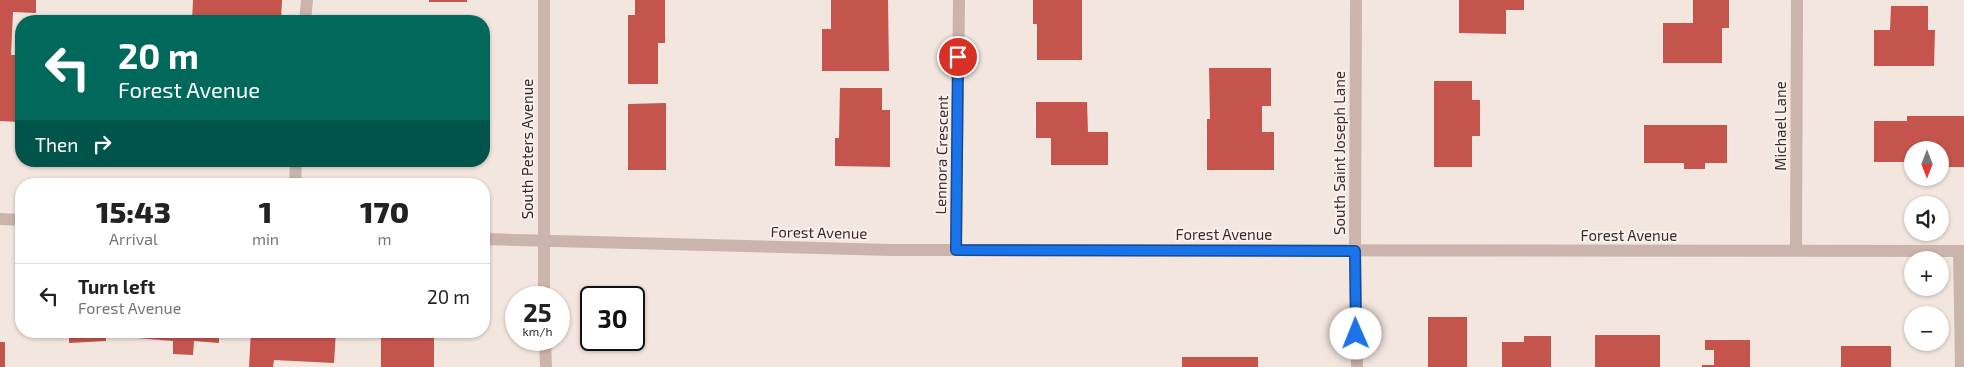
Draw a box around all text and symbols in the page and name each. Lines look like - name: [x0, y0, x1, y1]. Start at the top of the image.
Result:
- text: 20 m: [118, 34, 199, 76]
- icon: left: [35, 35, 100, 100]
- pin: [937, 36, 979, 78]
- icon: arrive: [944, 43, 972, 71]
- street label: South Saint Joseph Lane: [1330, 71, 1348, 235]
- text: Forest Avenue: [118, 76, 260, 102]
- street label: South Peters Avenue: [518, 79, 536, 219]
- street label: Michael Lane: [1771, 81, 1789, 171]
- street label: Lennora Crescent: [931, 95, 951, 215]
- icon: right: [88, 130, 116, 158]
- text: Then: [35, 133, 78, 156]
- north arrow: [1904, 141, 1949, 186]
- map controls: [1904, 141, 1949, 351]
- text: 15:43: [96, 193, 171, 229]
- text: 1: [259, 193, 272, 229]
- text: 170: [360, 193, 409, 229]
- button: sound: [1904, 196, 1949, 241]
- street label: Forest Avenue: [770, 222, 868, 242]
- street label: Forest Avenue: [1176, 225, 1272, 243]
- street label: Forest Avenue: [1581, 226, 1677, 244]
- text: Arrival: [109, 229, 158, 248]
- text: min: [252, 229, 279, 248]
- text: m: [378, 229, 392, 248]
- button: +: [1904, 251, 1949, 296]
- text: Turn left: [78, 275, 155, 298]
- icon: left: [35, 282, 63, 310]
- text: 20 m: [427, 285, 470, 308]
- speed limit sign: 30: [580, 286, 645, 351]
- text: 25: [523, 297, 552, 327]
- text: Forest Avenue: [78, 298, 181, 317]
- button: −: [1904, 306, 1949, 351]
- position arrow: [1329, 307, 1381, 359]
- text: km/h: [523, 324, 552, 338]

